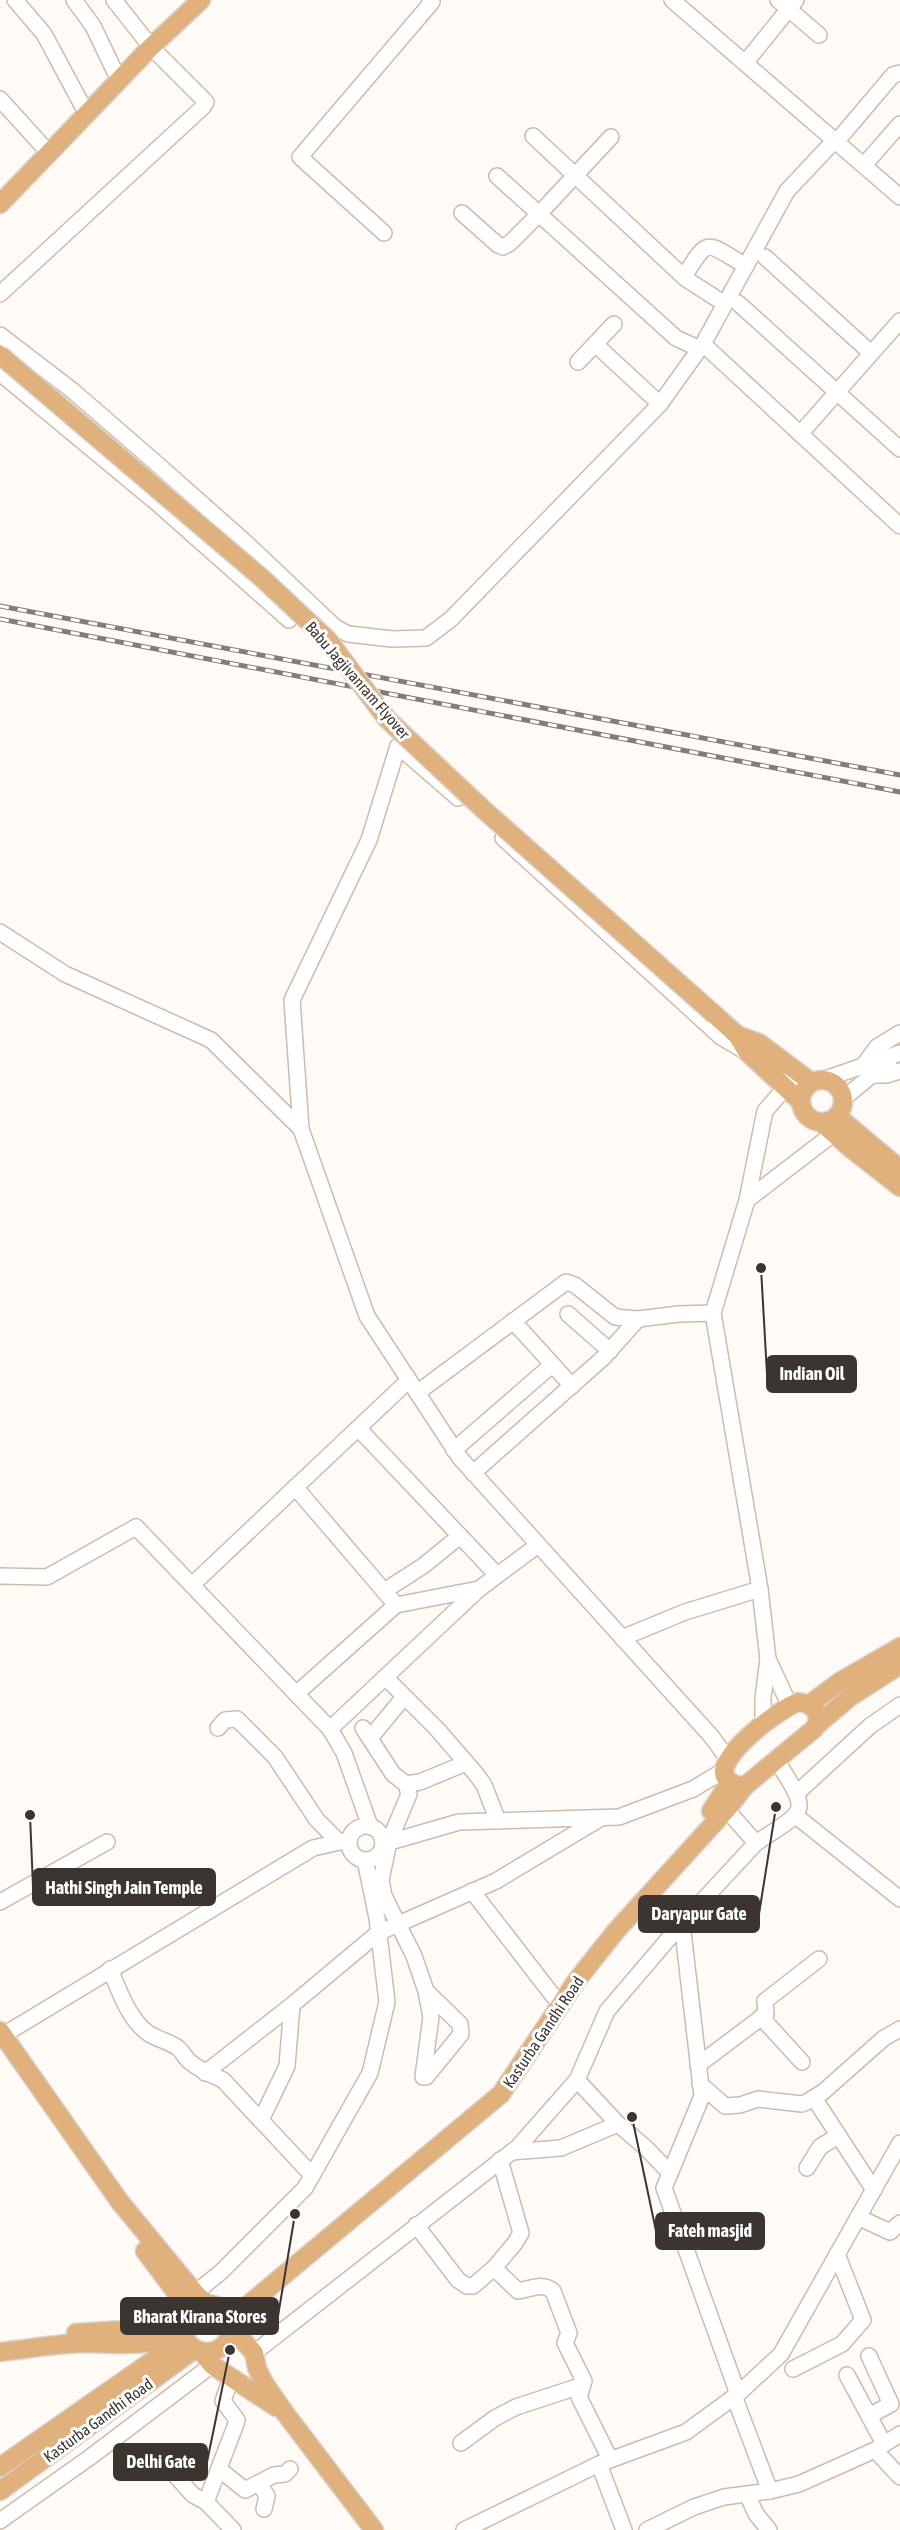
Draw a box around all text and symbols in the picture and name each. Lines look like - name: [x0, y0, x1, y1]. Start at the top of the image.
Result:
- street label: Babu Jagjivanram Flyover: [301, 618, 414, 743]
- callout: Indian Oil: [767, 1356, 856, 1392]
- text: Indian Oil: [780, 1363, 845, 1384]
- callout: Hathi Singh Jain Temple: [33, 1869, 215, 1905]
- text: Hathi Singh Jain Temple: [45, 1877, 203, 1898]
- callout: Daryapur Gate: [639, 1896, 759, 1932]
- text: Daryapur Gate: [651, 1903, 747, 1924]
- street label: Kasturba Gandhi Road: [499, 1973, 587, 2091]
- callout: Fateh masjid: [656, 2213, 764, 2249]
- text: Fateh masjid: [668, 2220, 752, 2241]
- callout: Bharat Kirana Stores: [121, 2298, 278, 2334]
- text: Bharat Kirana Stores: [133, 2306, 267, 2327]
- street label: Kasturba Gandhi Road: [40, 2374, 156, 2466]
- callout: Delhi Gate: [114, 2444, 207, 2480]
- text: Delhi Gate: [126, 2451, 196, 2472]

